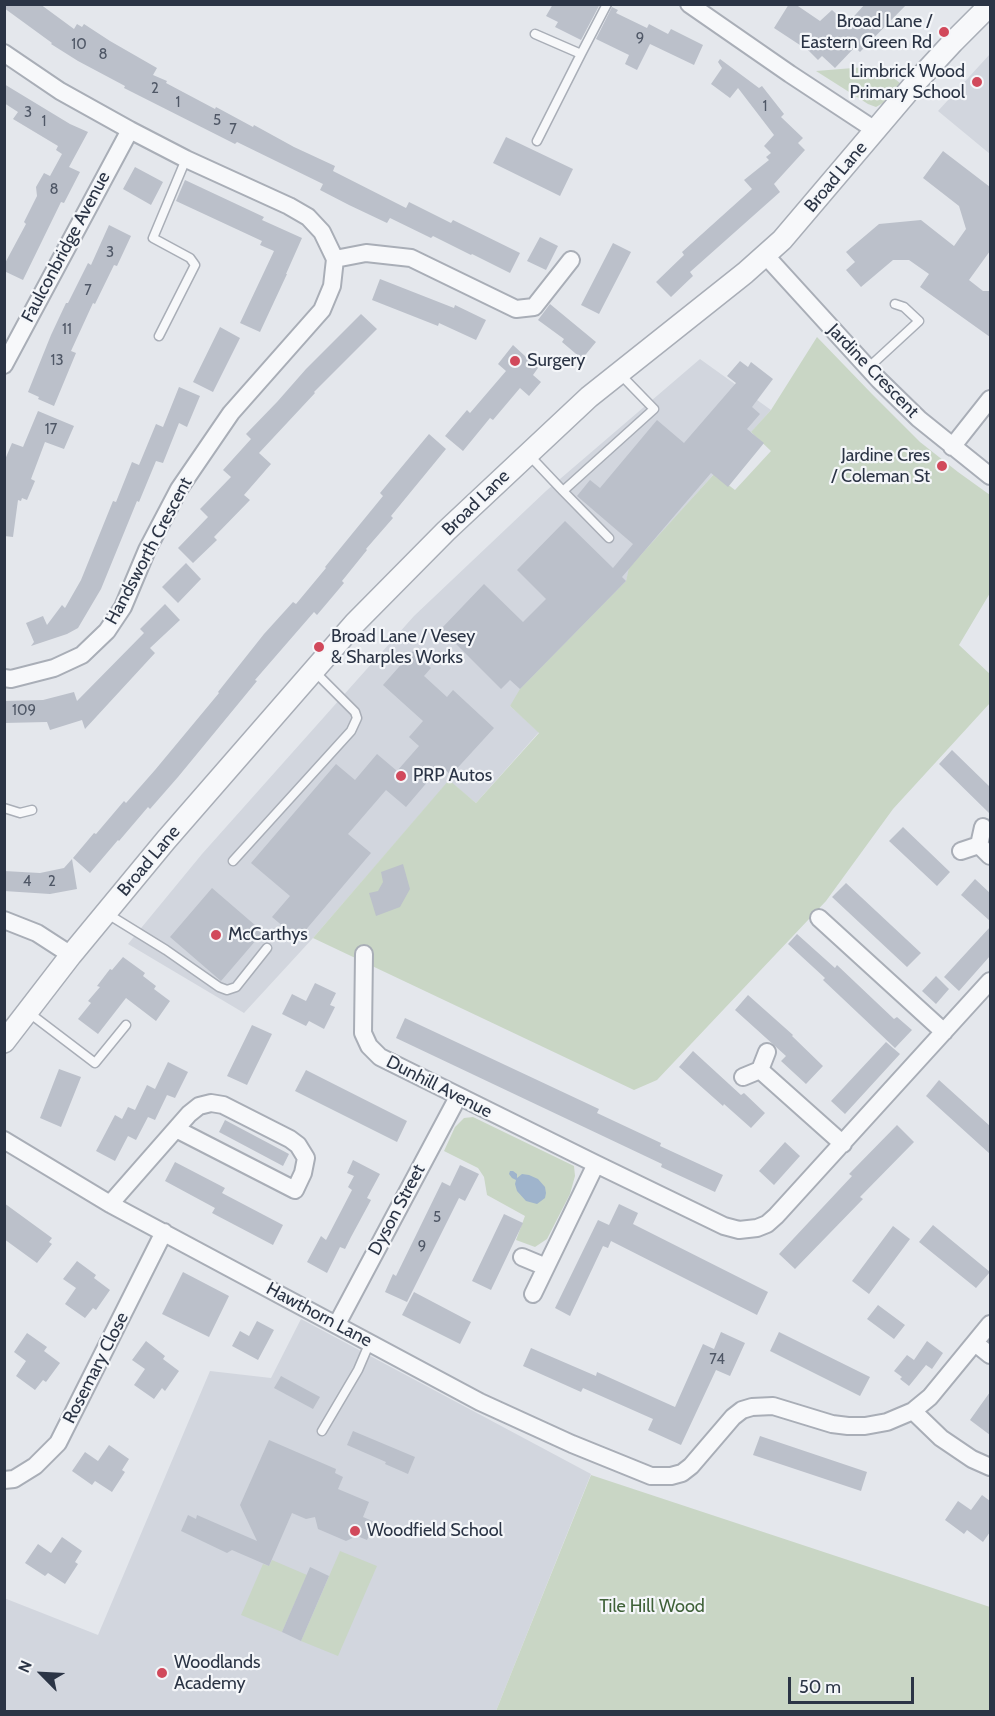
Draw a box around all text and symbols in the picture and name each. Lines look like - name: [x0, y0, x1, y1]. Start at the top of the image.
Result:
- place label: Broad Lane / Eastern Green Rd: [800, 11, 932, 54]
- marker: Broad Lane / Eastern Green Rd: [937, 25, 951, 39]
- house number: 9: [636, 30, 644, 48]
- house number: 10: [71, 36, 87, 54]
- house number: 8: [98, 46, 108, 64]
- place label: Limbrick Wood Primary School: [850, 61, 965, 104]
- marker: Limbrick Wood Primary School: [970, 75, 984, 89]
- house number: 2: [151, 80, 159, 98]
- house number: 1: [176, 94, 180, 112]
- house number: 1: [763, 98, 767, 116]
- house number: 3: [24, 104, 32, 122]
- house number: 5: [213, 112, 221, 130]
- house number: 1: [42, 113, 46, 131]
- house number: 7: [229, 121, 237, 139]
- street label: Broad Lane: [800, 137, 872, 217]
- street label: Faulconbridge Avenue: [17, 168, 115, 326]
- house number: 8: [49, 181, 59, 199]
- house number: 3: [106, 244, 114, 262]
- house number: 7: [84, 282, 92, 300]
- street label: Jardine Crescent: [823, 320, 923, 422]
- house number: 11: [62, 321, 72, 339]
- place label: Surgery: [527, 350, 585, 372]
- house number: 13: [50, 352, 64, 370]
- marker: Surgery: [508, 354, 522, 368]
- house number: 17: [45, 421, 57, 439]
- place label: Jardine Cres / Coleman St: [831, 445, 930, 488]
- marker: Jardine Cres / Coleman St: [935, 459, 949, 473]
- street label: Broad Lane: [438, 465, 514, 541]
- street label: Handsworth Crescent: [101, 474, 197, 628]
- place label: Broad Lane / Vesey & Sharples Works: [331, 626, 475, 668]
- marker: Broad Lane / Vesey & Sharples Works: [312, 640, 326, 654]
- house number: 109: [12, 702, 36, 720]
- place label: PRP Autos: [413, 765, 492, 787]
- marker: PRP Autos: [394, 769, 408, 783]
- street label: Broad Lane: [113, 821, 185, 901]
- house number: 4: [23, 873, 31, 891]
- house number: 2: [48, 873, 56, 891]
- place label: McCarthys: [228, 924, 308, 946]
- marker: McCarthys: [209, 928, 223, 942]
- street label: Dunhill Avenue: [383, 1051, 495, 1123]
- street label: Dyson Street: [364, 1161, 430, 1259]
- house number: 5: [433, 1209, 441, 1227]
- house number: 9: [418, 1238, 426, 1256]
- street label: Hawthorn Lane: [263, 1278, 375, 1352]
- street label: Rosemary Close: [59, 1309, 133, 1427]
- house number: 74: [709, 1351, 725, 1369]
- place label: Woodfield School: [367, 1520, 503, 1542]
- marker: Woodfield School: [348, 1524, 362, 1538]
- park label: Tile Hill Wood: [599, 1596, 705, 1618]
- north arrow: [12, 1644, 72, 1704]
- place label: Woodlands Academy: [174, 1652, 261, 1694]
- text: N: [14, 1657, 36, 1676]
- scale bar: [791, 1665, 917, 1703]
- marker: Woodlands Academy: [155, 1666, 169, 1680]
- text: 50 m: [799, 1676, 841, 1698]

